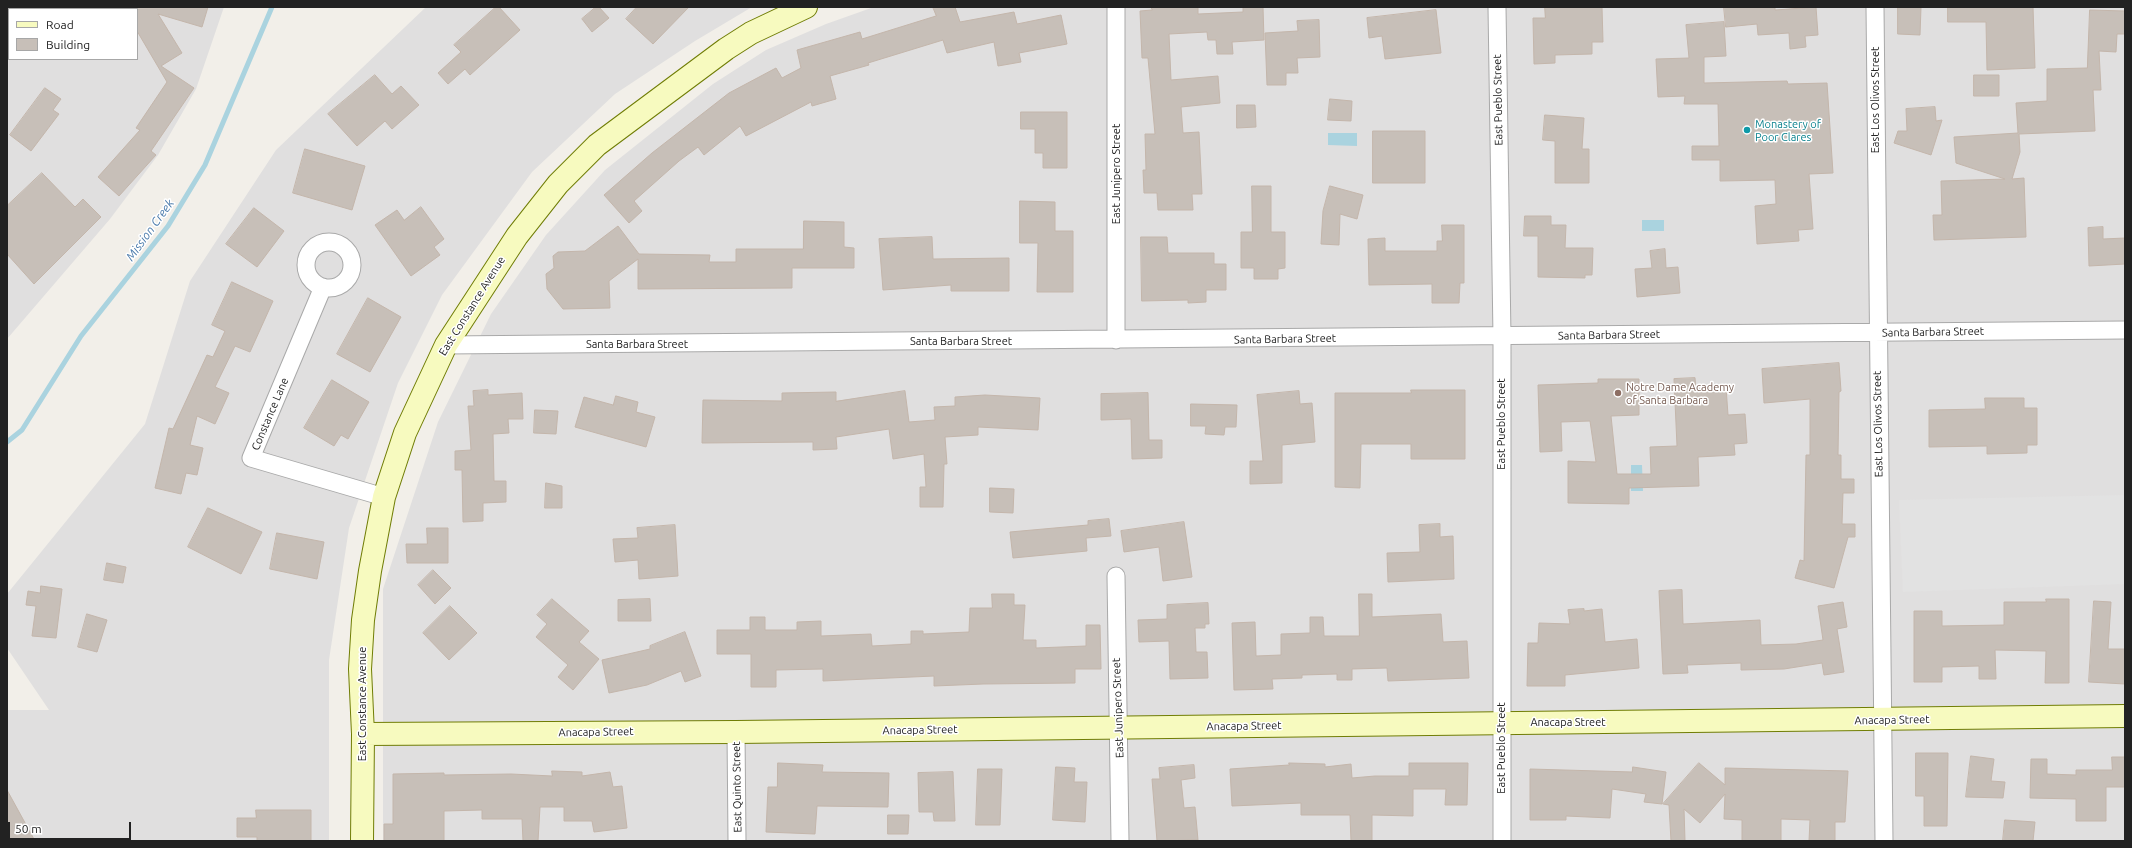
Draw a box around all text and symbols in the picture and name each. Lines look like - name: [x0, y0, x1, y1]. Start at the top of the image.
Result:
- legend: [8, 8, 138, 60]
- text: Road: [46, 18, 74, 31]
- text: Building: [46, 38, 90, 51]
- street label: East Los Olivos Street: [1868, 47, 1882, 153]
- street label: East Pueblo Street: [1491, 54, 1505, 146]
- place label: Monastery of Poor Clares: [1755, 117, 1821, 143]
- street label: East Junipero Street: [1109, 124, 1123, 224]
- marker: Monastery of Poor Clares: [1742, 125, 1752, 135]
- water label: Mission Creek: [123, 196, 177, 264]
- street label: East Constance Avenue: [436, 254, 508, 358]
- street label: Santa Barbara Street: [1882, 325, 1984, 339]
- street label: Santa Barbara Street: [1558, 328, 1660, 342]
- street label: Santa Barbara Street: [1234, 332, 1336, 346]
- street label: Santa Barbara Street: [910, 334, 1012, 348]
- street label: Santa Barbara Street: [586, 337, 688, 351]
- street label: East Los Olivos Street: [1870, 371, 1886, 477]
- street label: Constance Lane: [249, 376, 291, 452]
- street label: East Pueblo Street: [1494, 378, 1508, 470]
- place label: Notre Dame Academy of Santa Barbara: [1626, 380, 1734, 406]
- marker: Notre Dame Academy of Santa Barbara: [1613, 388, 1623, 398]
- street label: East Constance Avenue: [355, 647, 369, 761]
- street label: East Junipero Street: [1110, 658, 1126, 758]
- street label: East Pueblo Street: [1494, 702, 1508, 794]
- street label: Anacapa Street: [1854, 713, 1930, 727]
- street label: Anacapa Street: [1530, 715, 1606, 729]
- street label: Anacapa Street: [1206, 719, 1282, 733]
- street label: Anacapa Street: [882, 723, 958, 737]
- street label: Anacapa Street: [558, 725, 634, 739]
- street label: East Quinto Street: [730, 741, 744, 833]
- scale bar: [10, 814, 133, 840]
- text: 50 m: [15, 822, 42, 835]

